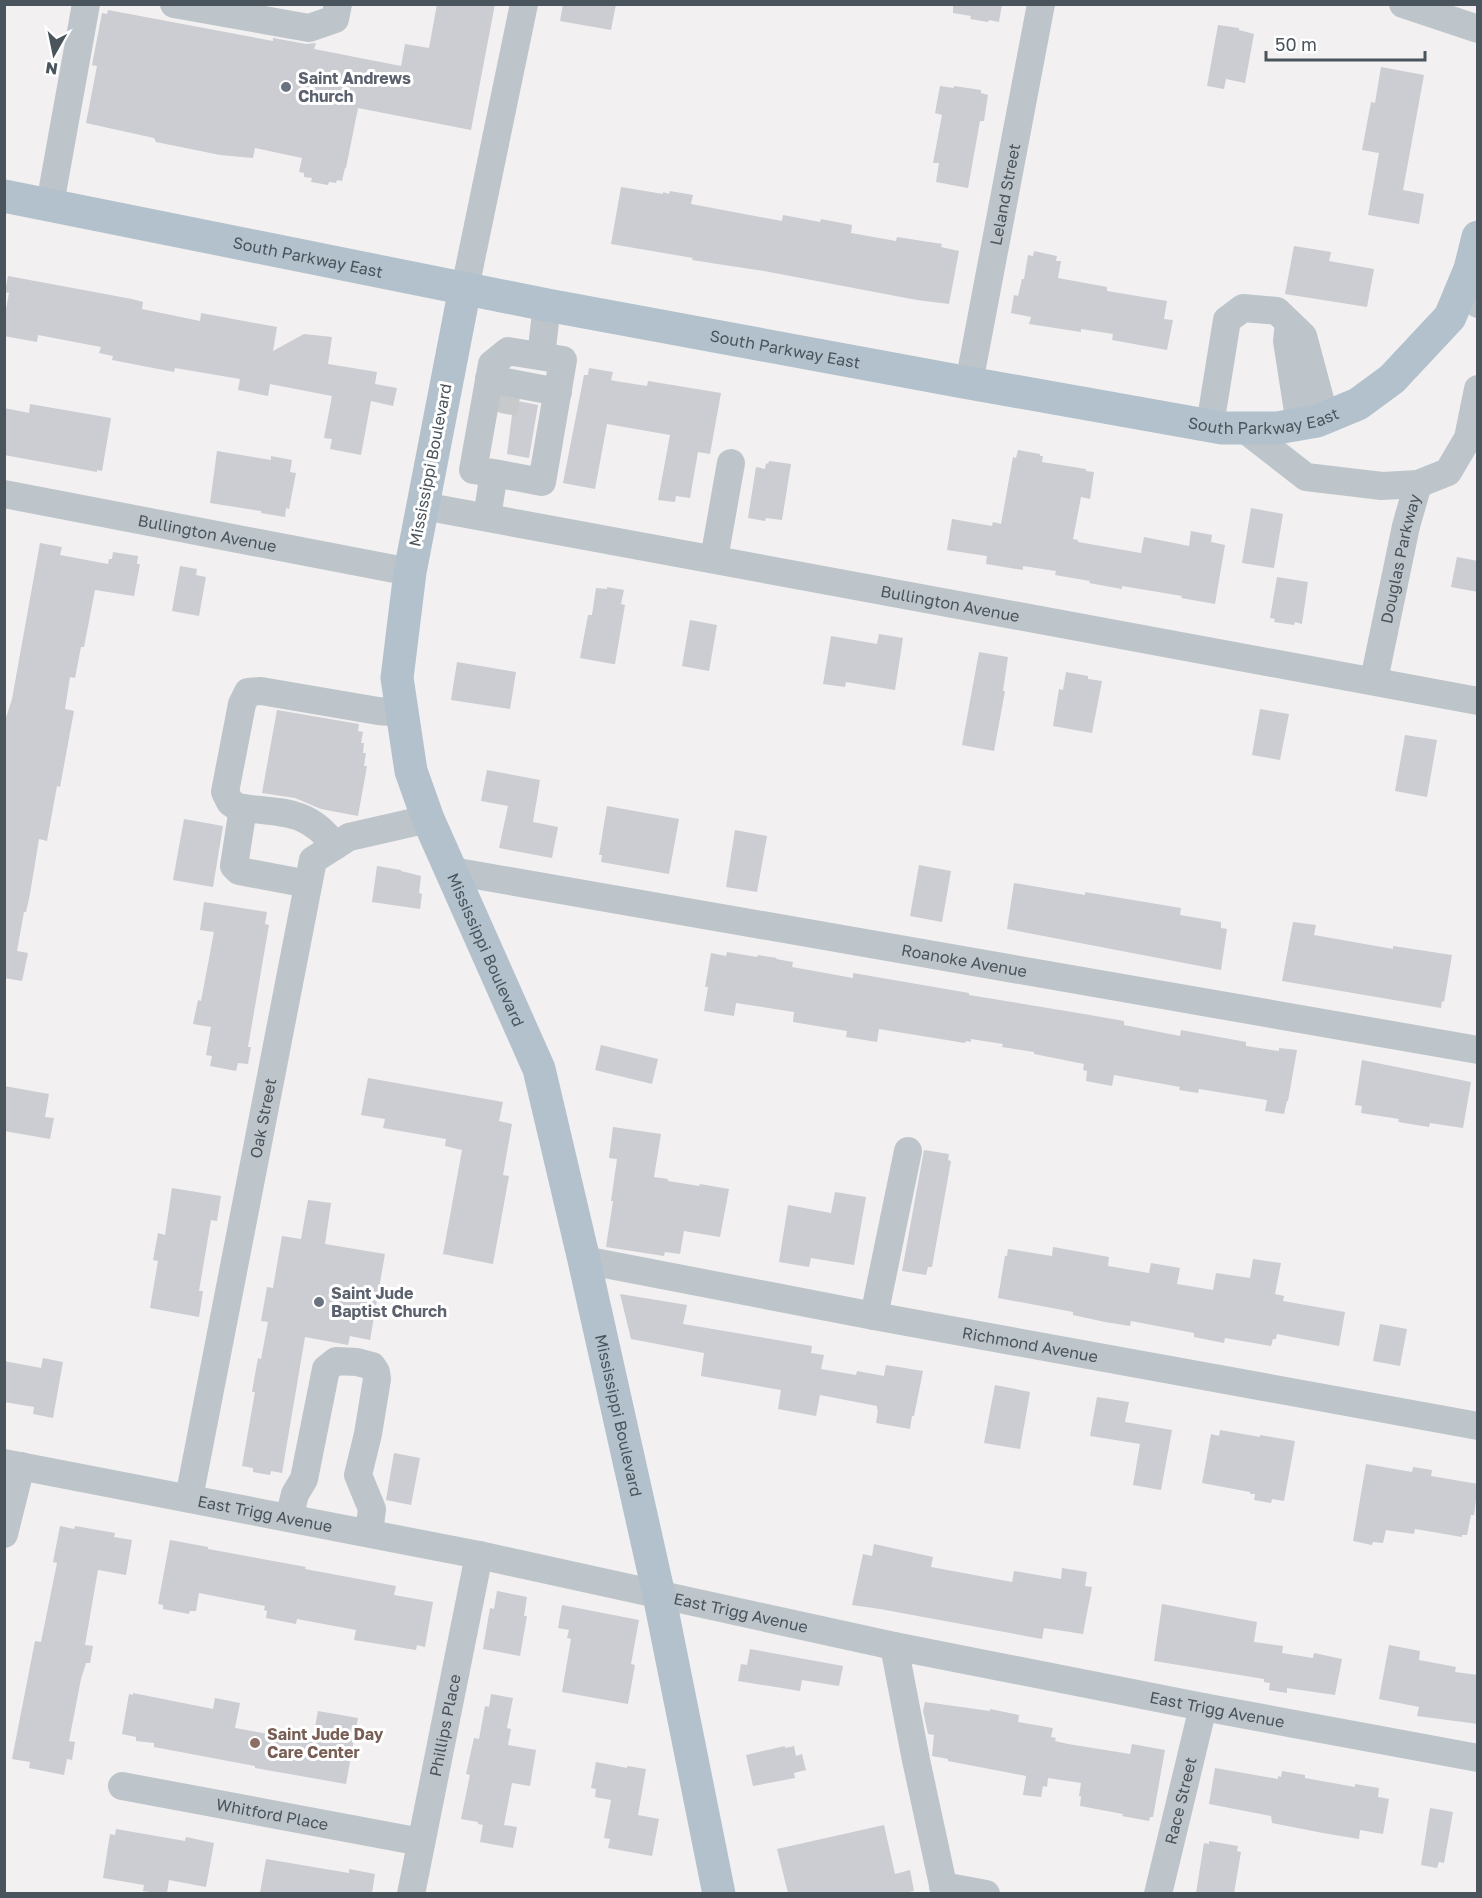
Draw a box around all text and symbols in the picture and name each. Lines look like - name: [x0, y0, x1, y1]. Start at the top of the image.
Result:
- north arrow: [24, 24, 84, 84]
- scale bar: [1266, 24, 1425, 62]
- text: 50 m: [1275, 33, 1317, 55]
- text: N: [44, 58, 59, 80]
- place label: Saint Andrews Church: [298, 68, 411, 106]
- marker: Saint Andrews Church: [279, 80, 293, 94]
- street label: Leland Street: [985, 142, 1024, 247]
- street label: South Parkway East: [231, 232, 385, 282]
- street label: South Parkway East: [708, 325, 862, 373]
- street label: Mississippi Boulevard: [404, 382, 456, 548]
- street label: South Parkway East: [1187, 403, 1342, 439]
- street label: Douglas Parkway: [1376, 492, 1425, 625]
- street label: Bullington Avenue: [136, 510, 278, 556]
- street label: Bullington Avenue: [879, 581, 1021, 626]
- street label: Mississippi Boulevard: [443, 870, 529, 1030]
- street label: Roanoke Avenue: [900, 940, 1029, 981]
- street label: Oak Street: [245, 1076, 280, 1160]
- place label: Saint Jude Baptist Church: [331, 1283, 447, 1321]
- marker: Saint Jude Baptist Church: [312, 1295, 326, 1309]
- street label: Richmond Avenue: [961, 1322, 1100, 1367]
- street label: Mississippi Boulevard: [591, 1332, 647, 1499]
- street label: East Trigg Avenue: [196, 1491, 334, 1536]
- street label: East Trigg Avenue: [672, 1588, 810, 1637]
- street label: Phillips Place: [425, 1672, 465, 1778]
- street label: East Trigg Avenue: [1148, 1687, 1286, 1732]
- place label: Saint Jude Day Care Center: [267, 1724, 384, 1762]
- marker: Saint Jude Day Care Center: [248, 1736, 262, 1750]
- street label: Race Street: [1160, 1755, 1201, 1846]
- street label: Whitford Place: [215, 1794, 330, 1834]

